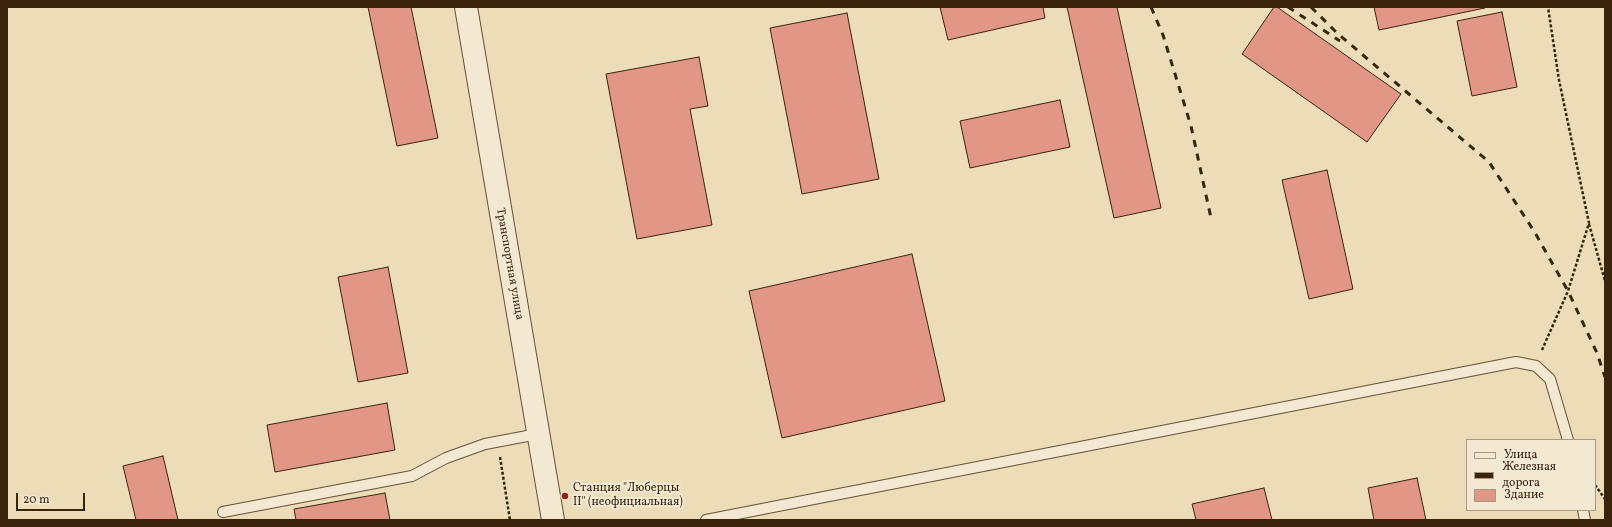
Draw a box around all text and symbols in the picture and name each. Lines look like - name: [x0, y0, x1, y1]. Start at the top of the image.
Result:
- street label: Транспортная улица: [492, 207, 526, 321]
- legend: [1466, 439, 1596, 511]
- text: Улица: [1504, 447, 1537, 463]
- text: Железная дорога: [1502, 459, 1556, 491]
- place label: Станция "Люберцы II" (неофициальная): [573, 482, 683, 510]
- scale bar: [18, 485, 87, 511]
- text: Здание: [1504, 487, 1544, 503]
- marker: Станция "Люберцы II" (неофициальная): [560, 491, 570, 501]
- text: 20 m: [23, 492, 50, 508]

